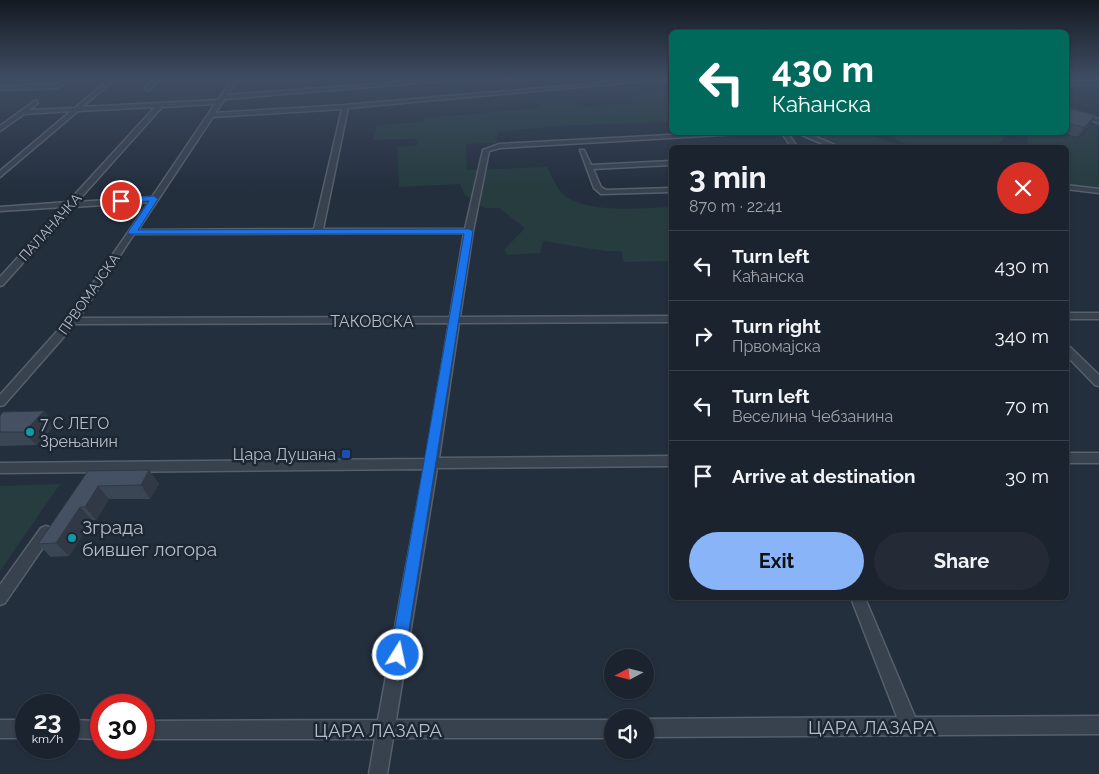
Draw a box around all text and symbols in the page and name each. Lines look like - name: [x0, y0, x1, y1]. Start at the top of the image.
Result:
- text: 430 m: [772, 49, 874, 90]
- icon: left: [689, 50, 754, 115]
- text: Каћанска: [772, 91, 871, 117]
- text: 3 min: [689, 160, 767, 195]
- button: close: [997, 162, 1049, 214]
- pin: [100, 180, 142, 222]
- icon: arrive: [107, 187, 135, 215]
- street label: ПАЛАНАЧКА: [15, 190, 85, 264]
- text: 870 m · 22:41: [689, 197, 782, 216]
- text: Turn left: [732, 245, 809, 267]
- street label: ПРВОМАЈСКА: [55, 250, 123, 337]
- icon: left: [689, 252, 717, 280]
- text: 430 m: [995, 255, 1049, 277]
- text: Каћанска: [732, 267, 804, 286]
- street label: ТАКОВСКА: [330, 312, 414, 331]
- text: Turn right: [732, 315, 821, 337]
- icon: right: [689, 322, 717, 350]
- text: 340 m: [995, 325, 1049, 347]
- text: Првомајска: [732, 337, 821, 356]
- text: Turn left: [732, 385, 809, 407]
- icon: left: [689, 392, 717, 420]
- text: 70 m: [1005, 395, 1049, 417]
- text: Веселина Чебзанина: [732, 407, 893, 426]
- place label: 7 С ЛЕГО Зрењанин: [40, 414, 118, 451]
- marker: 7 С ЛЕГО Зрењанин: [24, 426, 36, 438]
- place label: Цара Душана: [233, 445, 336, 464]
- marker: Цара Душана: [340, 448, 352, 460]
- icon: arrive: [689, 462, 717, 490]
- text: Arrive at destination: [732, 465, 916, 487]
- text: 30 m: [1005, 465, 1049, 487]
- place label: Зграда бившег логора: [82, 516, 217, 560]
- marker: Зграда бившег логора: [66, 532, 78, 544]
- button: Exit: [689, 532, 864, 590]
- button: Share: [874, 532, 1049, 590]
- position arrow: [371, 628, 423, 680]
- north arrow: [604, 649, 654, 699]
- map controls: [604, 649, 654, 759]
- speed limit sign: 30: [90, 694, 155, 759]
- text: 23: [33, 705, 62, 735]
- button: sound: [604, 709, 654, 759]
- street label: ЦАРА ЛАЗАРА: [808, 716, 936, 738]
- street label: ЦАРА ЛАЗАРА: [314, 719, 442, 741]
- text: km/h: [32, 732, 63, 746]

